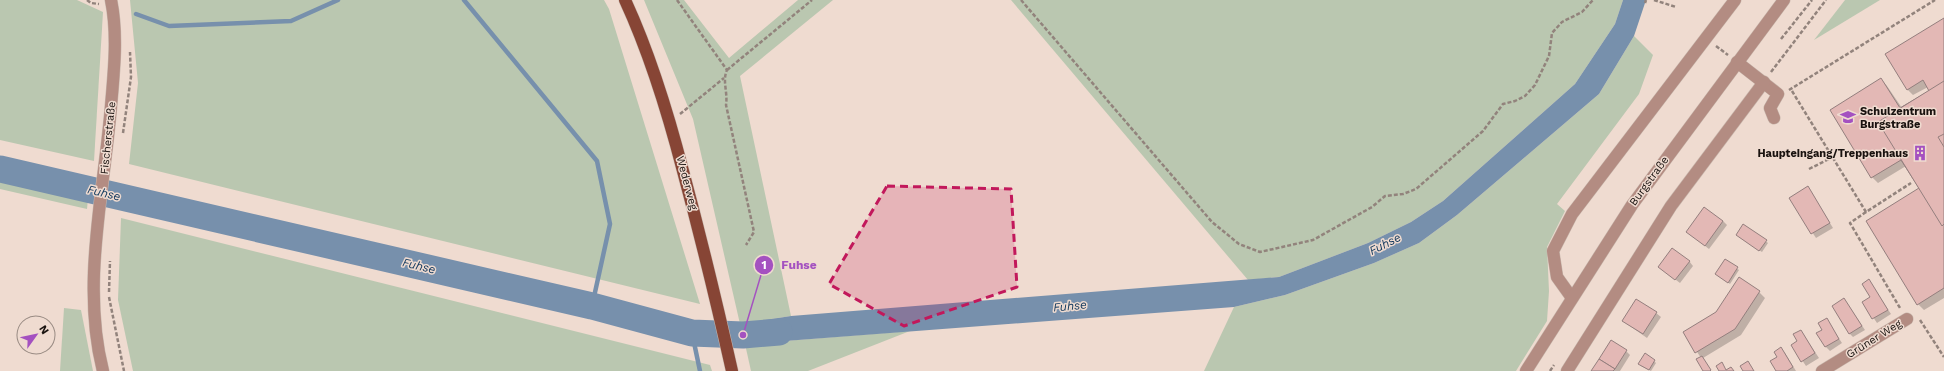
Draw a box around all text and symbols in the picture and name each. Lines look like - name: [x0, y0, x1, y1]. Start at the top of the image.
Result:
- street label: Fischerstraße: [98, 101, 118, 175]
- place label: Schulzentrum Burgstraße: [1860, 105, 1936, 131]
- school or university icon: Schulzentrum Burgstraße: [1839, 108, 1857, 126]
- building icon: Haupteingang/Treppenhaus: [1911, 144, 1929, 162]
- place label: Haupteingang/Treppenhaus: [1757, 147, 1908, 160]
- street label: Burgstraße: [1627, 154, 1671, 208]
- street label: Wederweg: [674, 155, 700, 212]
- water label: Fuhse: [86, 182, 122, 204]
- water label: Fuhse: [1367, 230, 1403, 258]
- callout: Fuhse: [754, 253, 825, 277]
- water label: Fuhse: [401, 255, 437, 277]
- text: 1: [761, 258, 767, 272]
- text: Fuhse: [781, 258, 817, 272]
- water label: Fuhse: [1053, 298, 1088, 314]
- north arrow: [16, 315, 56, 355]
- street label: Grüner Weg: [1844, 317, 1904, 361]
- text: N: [36, 323, 52, 337]

